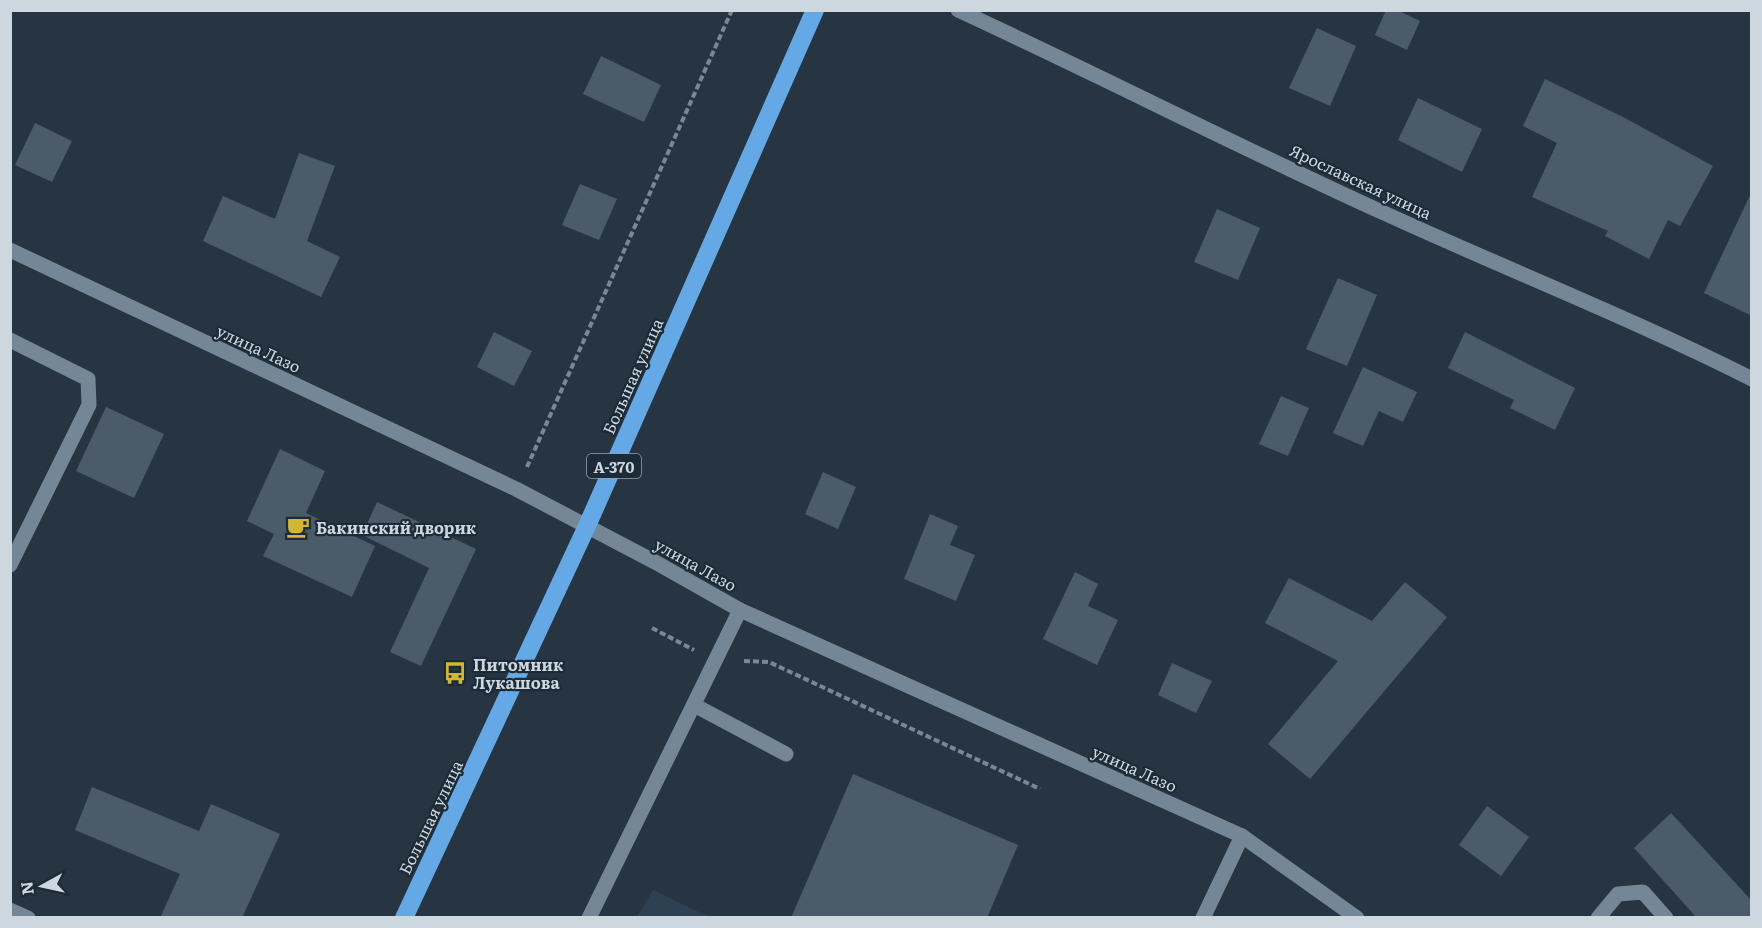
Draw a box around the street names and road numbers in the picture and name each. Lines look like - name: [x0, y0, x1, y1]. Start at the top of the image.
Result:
- street label: Ярославская улица: [1286, 138, 1436, 225]
- street label: Большая улица: [596, 314, 668, 438]
- street label: улица Лазо: [213, 318, 305, 378]
- road number: А-370: [587, 454, 641, 478]
- street label: улица Лазо: [651, 532, 741, 596]
- street label: улица Лазо: [1089, 739, 1181, 797]
- street label: Большая улица: [392, 755, 468, 878]

